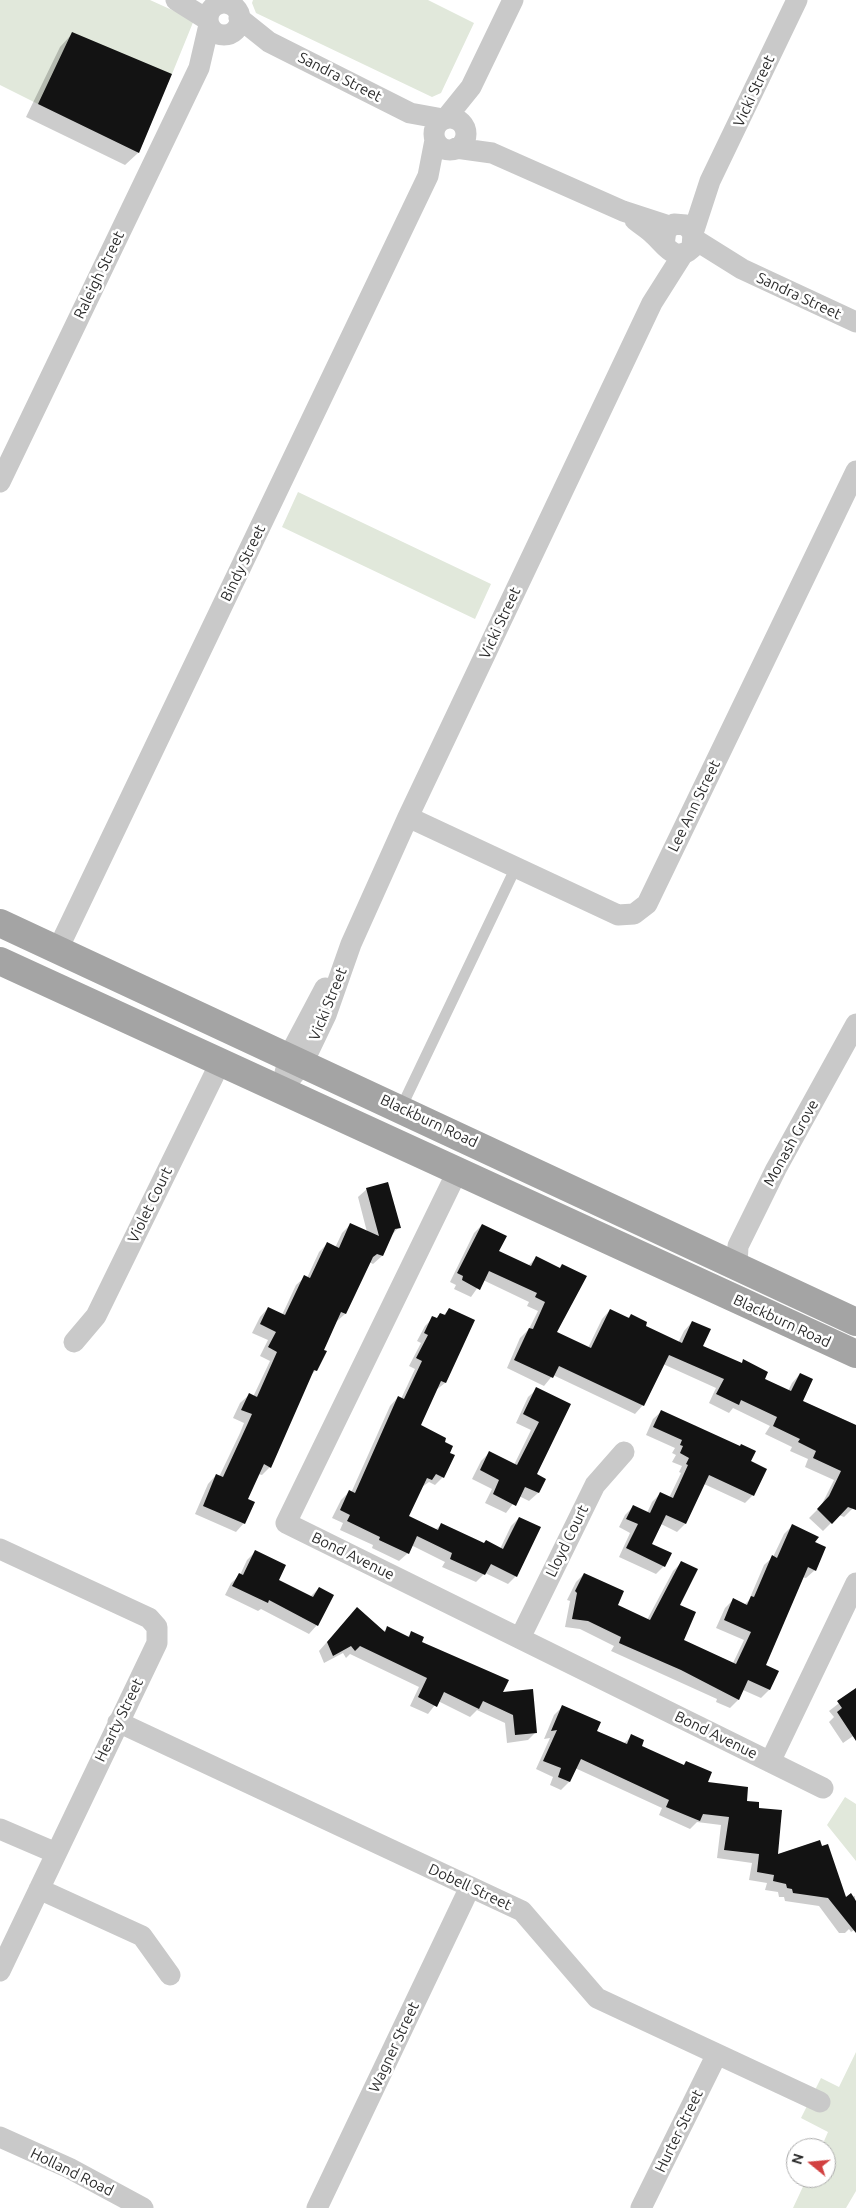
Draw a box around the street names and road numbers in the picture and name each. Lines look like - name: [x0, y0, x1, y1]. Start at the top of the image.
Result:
- street label: Sandra Street: [295, 48, 385, 106]
- street label: Vicki Street: [730, 52, 778, 130]
- street label: Raleigh Street: [70, 228, 128, 322]
- street label: Sandra Street: [754, 268, 844, 324]
- street label: Bindy Street: [217, 522, 269, 604]
- street label: Vicki Street: [476, 584, 524, 662]
- street label: Lee Ann Street: [664, 757, 724, 855]
- street label: Vicki Street: [305, 965, 351, 1043]
- street label: Blackburn Road: [377, 1091, 481, 1151]
- street label: Monash Grove: [760, 1096, 822, 1190]
- street label: Violet Court: [124, 1164, 176, 1246]
- street label: Blackburn Road: [730, 1291, 834, 1351]
- street label: Lloyd Court: [542, 1502, 592, 1580]
- street label: Bond Avenue: [309, 1528, 397, 1584]
- street label: Hearty Street: [91, 1675, 147, 1765]
- street label: Bond Avenue: [672, 1707, 760, 1763]
- street label: Dobell Street: [426, 1860, 514, 1914]
- street label: Wagner Street: [365, 1999, 423, 2095]
- street label: Hurter Street: [651, 2087, 707, 2175]
- street label: Holland Road: [28, 2144, 116, 2200]

